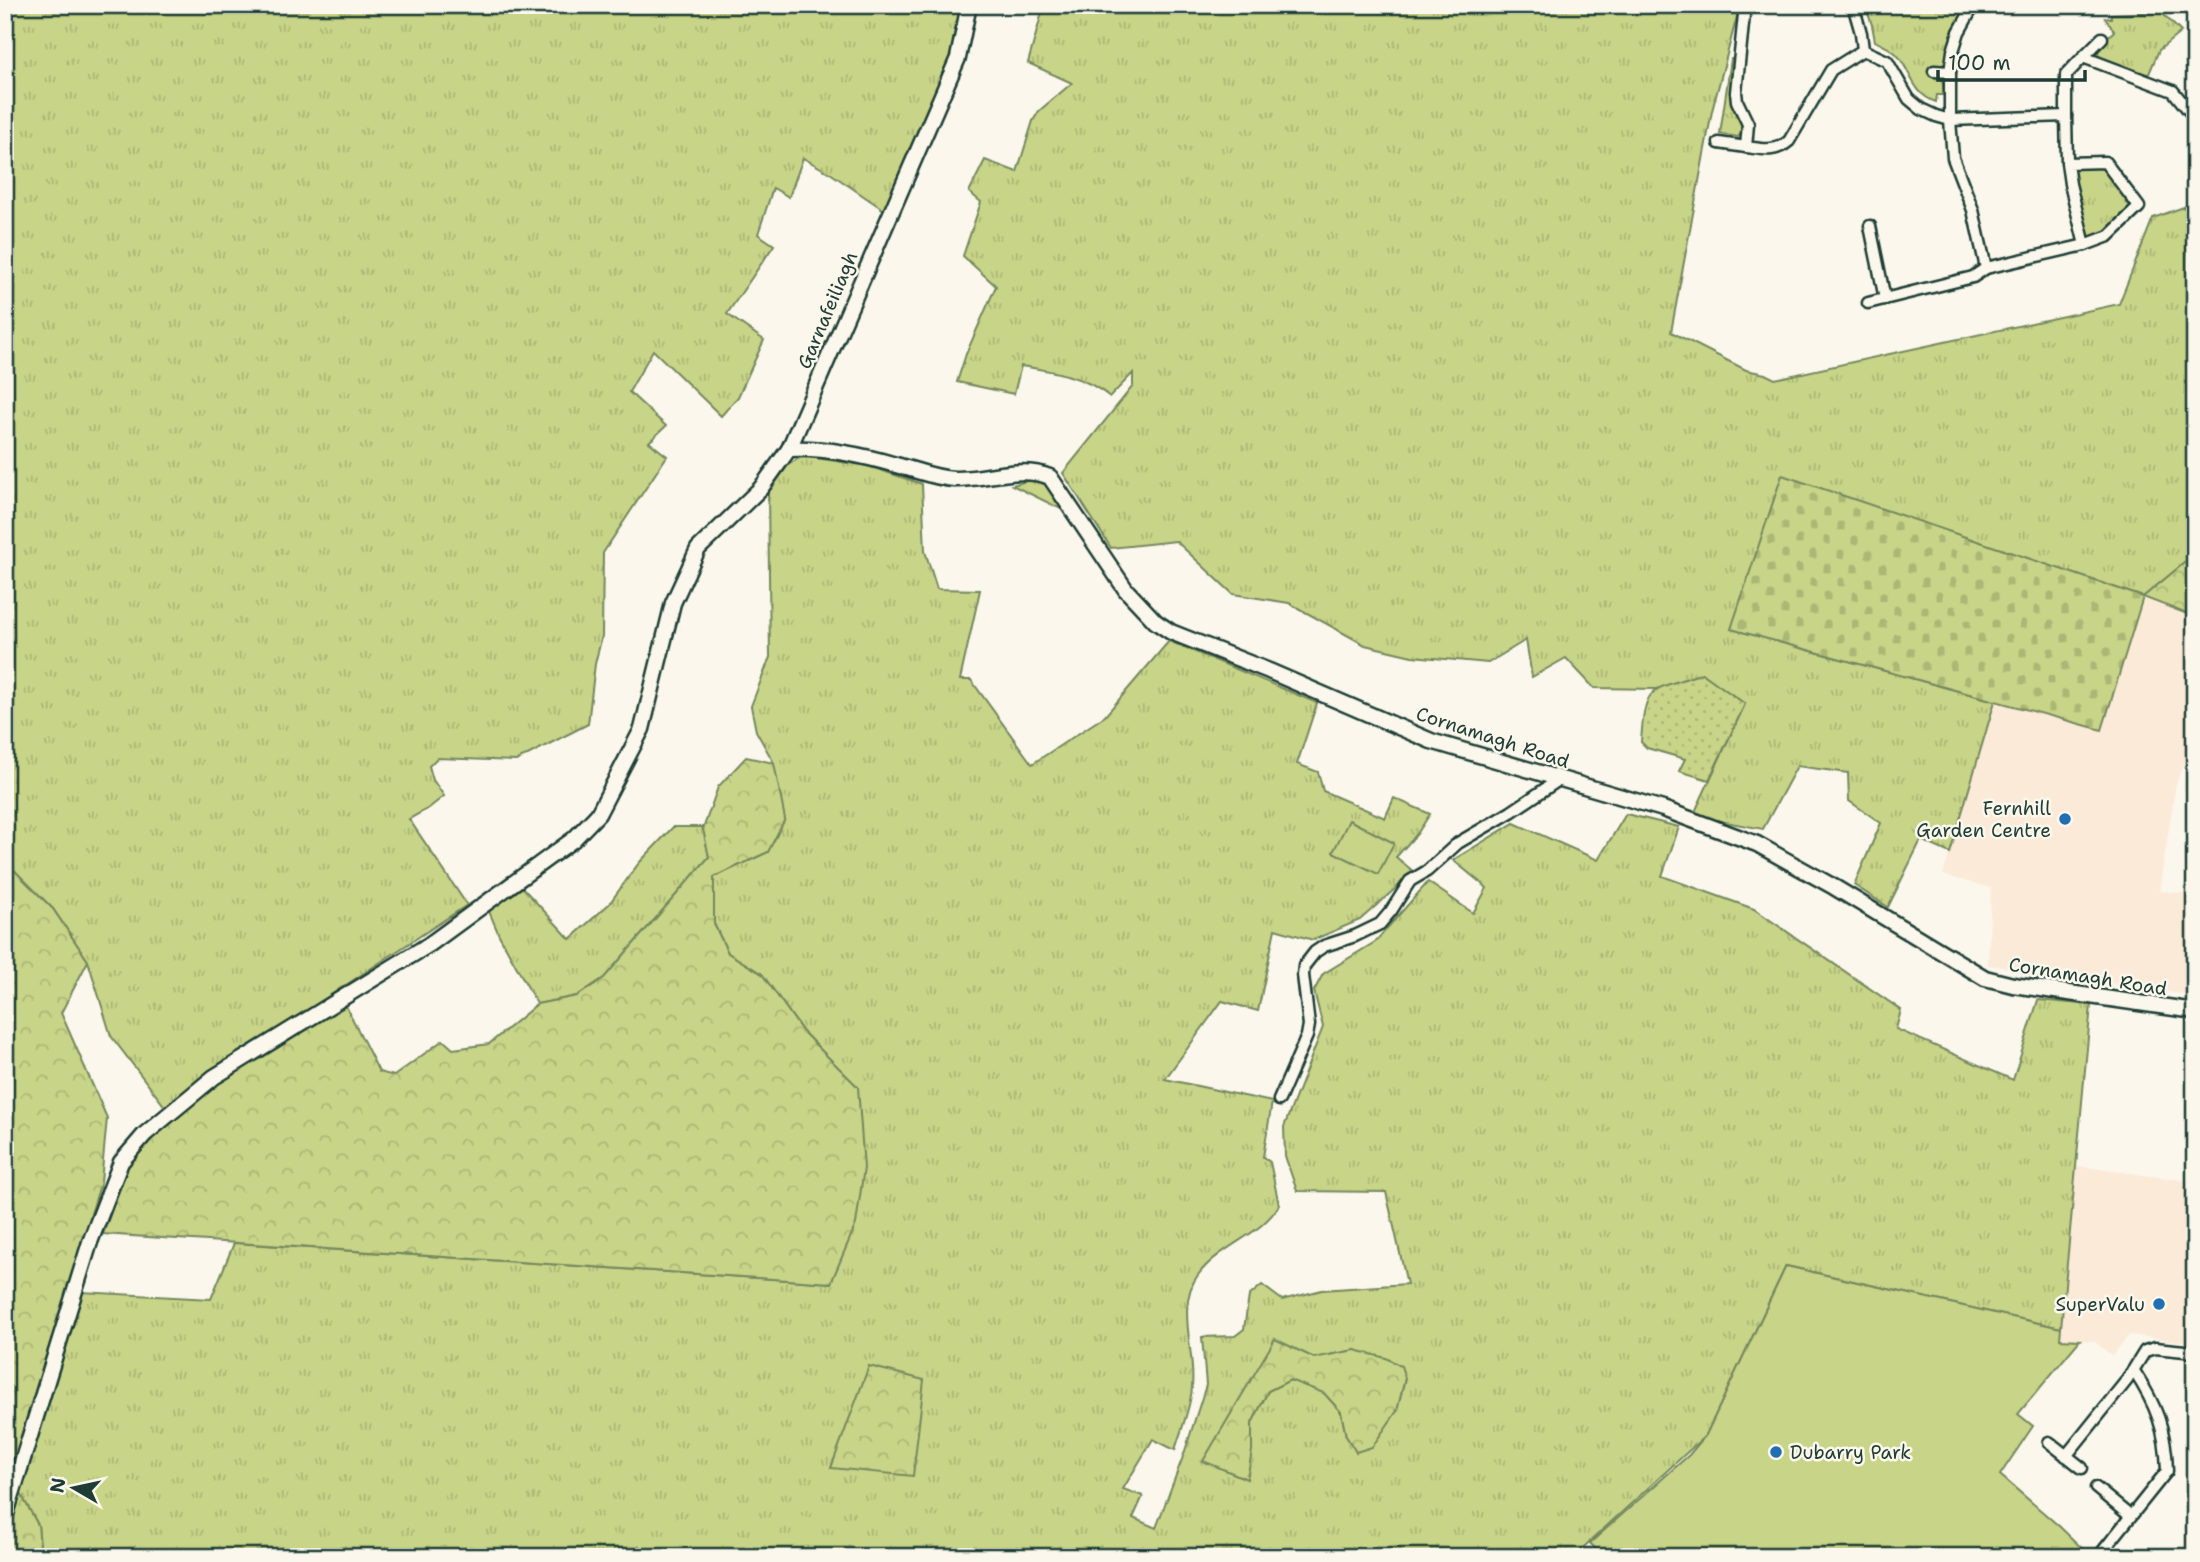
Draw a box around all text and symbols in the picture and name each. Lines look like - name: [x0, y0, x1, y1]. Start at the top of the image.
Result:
- scale bar: [1938, 38, 2084, 82]
- text: 100 m: [1948, 49, 2011, 77]
- street label: Garnafeiliagh: [792, 248, 863, 373]
- street label: Cornamagh Road: [1413, 701, 1573, 774]
- place label: Fernhill Garden Centre: [1916, 796, 2051, 843]
- marker: Fernhill Garden Centre: [2057, 811, 2073, 827]
- street label: Cornamagh Road: [2007, 952, 2169, 1001]
- place label: SuperValu: [2056, 1292, 2145, 1317]
- marker: SuperValu: [2151, 1296, 2167, 1312]
- place label: Dubarry Park: [1790, 1440, 1911, 1465]
- marker: Dubarry Park: [1768, 1444, 1784, 1460]
- north arrow: [38, 1454, 108, 1524]
- text: N: [44, 1476, 71, 1495]

